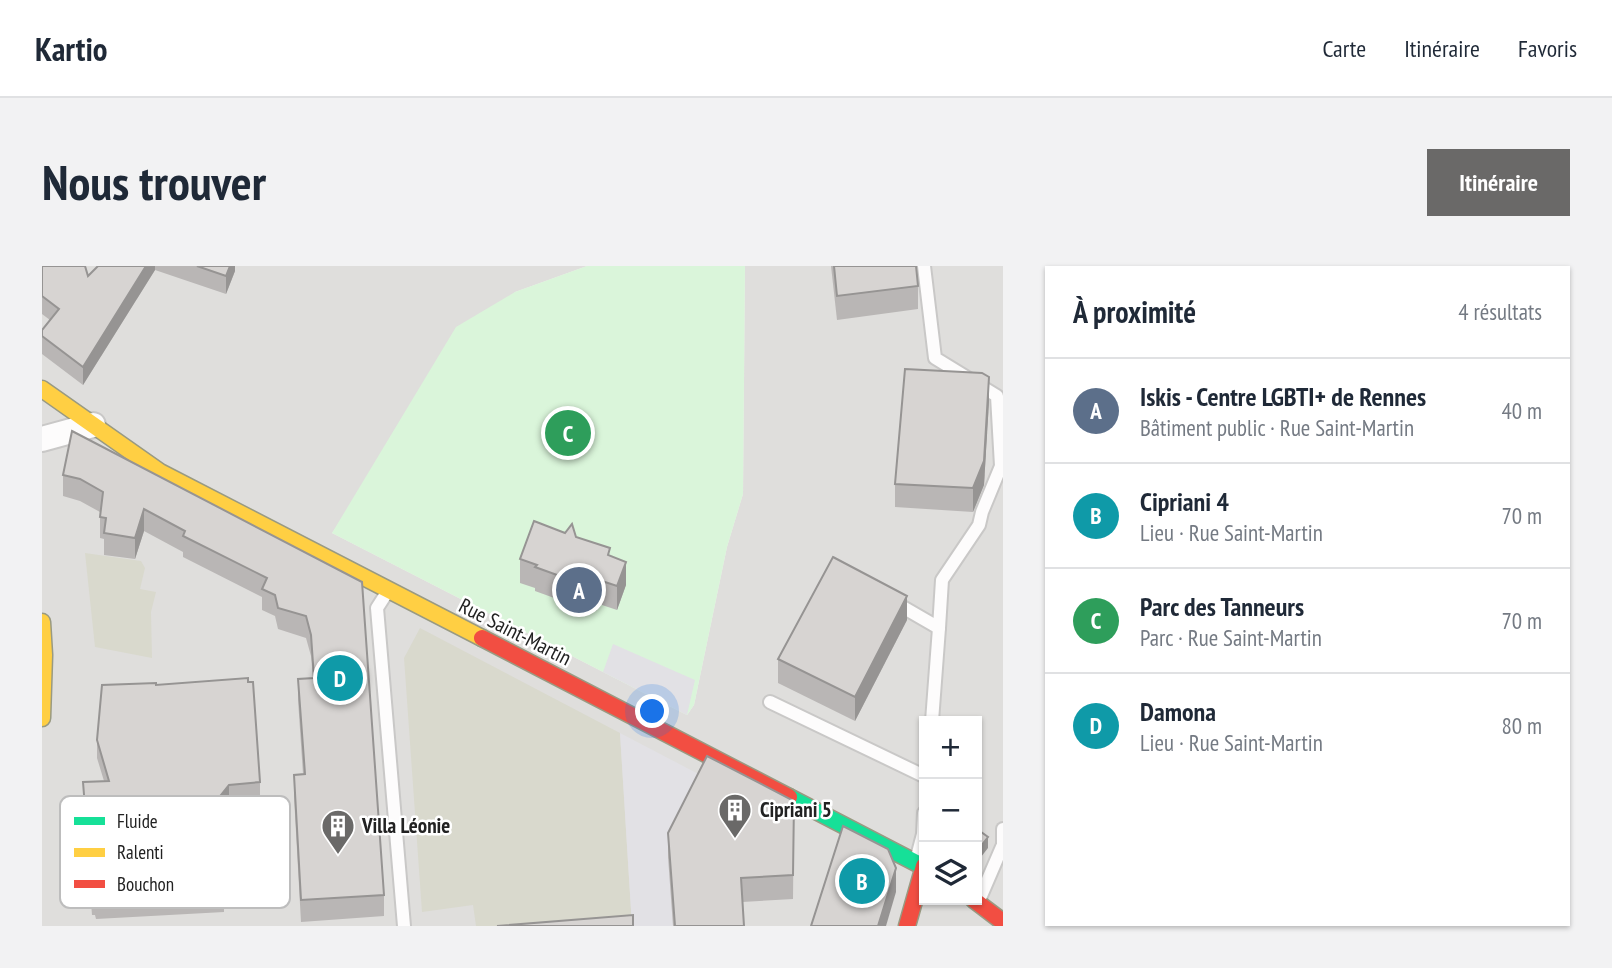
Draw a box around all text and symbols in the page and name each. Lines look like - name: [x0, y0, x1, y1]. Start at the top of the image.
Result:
- text: Kartio: [35, 27, 108, 70]
- text: Carte: [1322, 33, 1366, 64]
- text: Itinéraire: [1404, 33, 1480, 64]
- text: Favoris: [1518, 33, 1577, 64]
- button: Itinéraire: [1427, 149, 1570, 216]
- text: Nous trouver: [42, 150, 266, 214]
- text: À proximité: [1073, 292, 1196, 331]
- text: 4 résultats: [1458, 297, 1542, 326]
- text: Iskis - Centre LGBTI+ de Rennes: [1140, 380, 1426, 413]
- text: A: [1090, 396, 1102, 425]
- text: 40 m: [1501, 396, 1542, 425]
- pin: C: [545, 407, 591, 459]
- text: Bâtiment public · Rue Saint-Martin: [1140, 413, 1414, 442]
- text: Cipriani 4: [1140, 485, 1229, 518]
- text: B: [1090, 501, 1102, 530]
- text: 70 m: [1501, 501, 1542, 530]
- text: Lieu · Rue Saint-Martin: [1140, 518, 1323, 547]
- pin: A: [556, 564, 602, 616]
- text: Parc des Tanneurs: [1140, 590, 1304, 623]
- street label: Rue Saint-Martin: [455, 592, 576, 671]
- text: C: [1091, 606, 1101, 635]
- text: 70 m: [1501, 606, 1542, 635]
- text: Parc · Rue Saint-Martin: [1140, 623, 1322, 652]
- pin: D: [317, 652, 363, 704]
- your location: [635, 694, 669, 728]
- text: Damona: [1140, 695, 1216, 728]
- text: D: [1090, 711, 1102, 740]
- text: 80 m: [1501, 711, 1542, 740]
- map controls: [919, 716, 982, 905]
- button: +: [919, 716, 982, 779]
- text: Lieu · Rue Saint-Martin: [1140, 728, 1323, 757]
- button: −: [919, 779, 982, 842]
- building icon: Cipriani 5: [716, 791, 754, 840]
- legend: [60, 796, 290, 908]
- place label: Cipriani 5: [760, 796, 832, 823]
- building icon: Villa Léonie: [319, 807, 357, 856]
- text: Fluide: [117, 809, 158, 833]
- place label: Villa Léonie: [361, 812, 450, 839]
- text: Ralenti: [117, 840, 164, 864]
- button: layers: [919, 842, 982, 905]
- pin: B: [839, 855, 885, 907]
- text: Bouchon: [117, 872, 174, 896]

